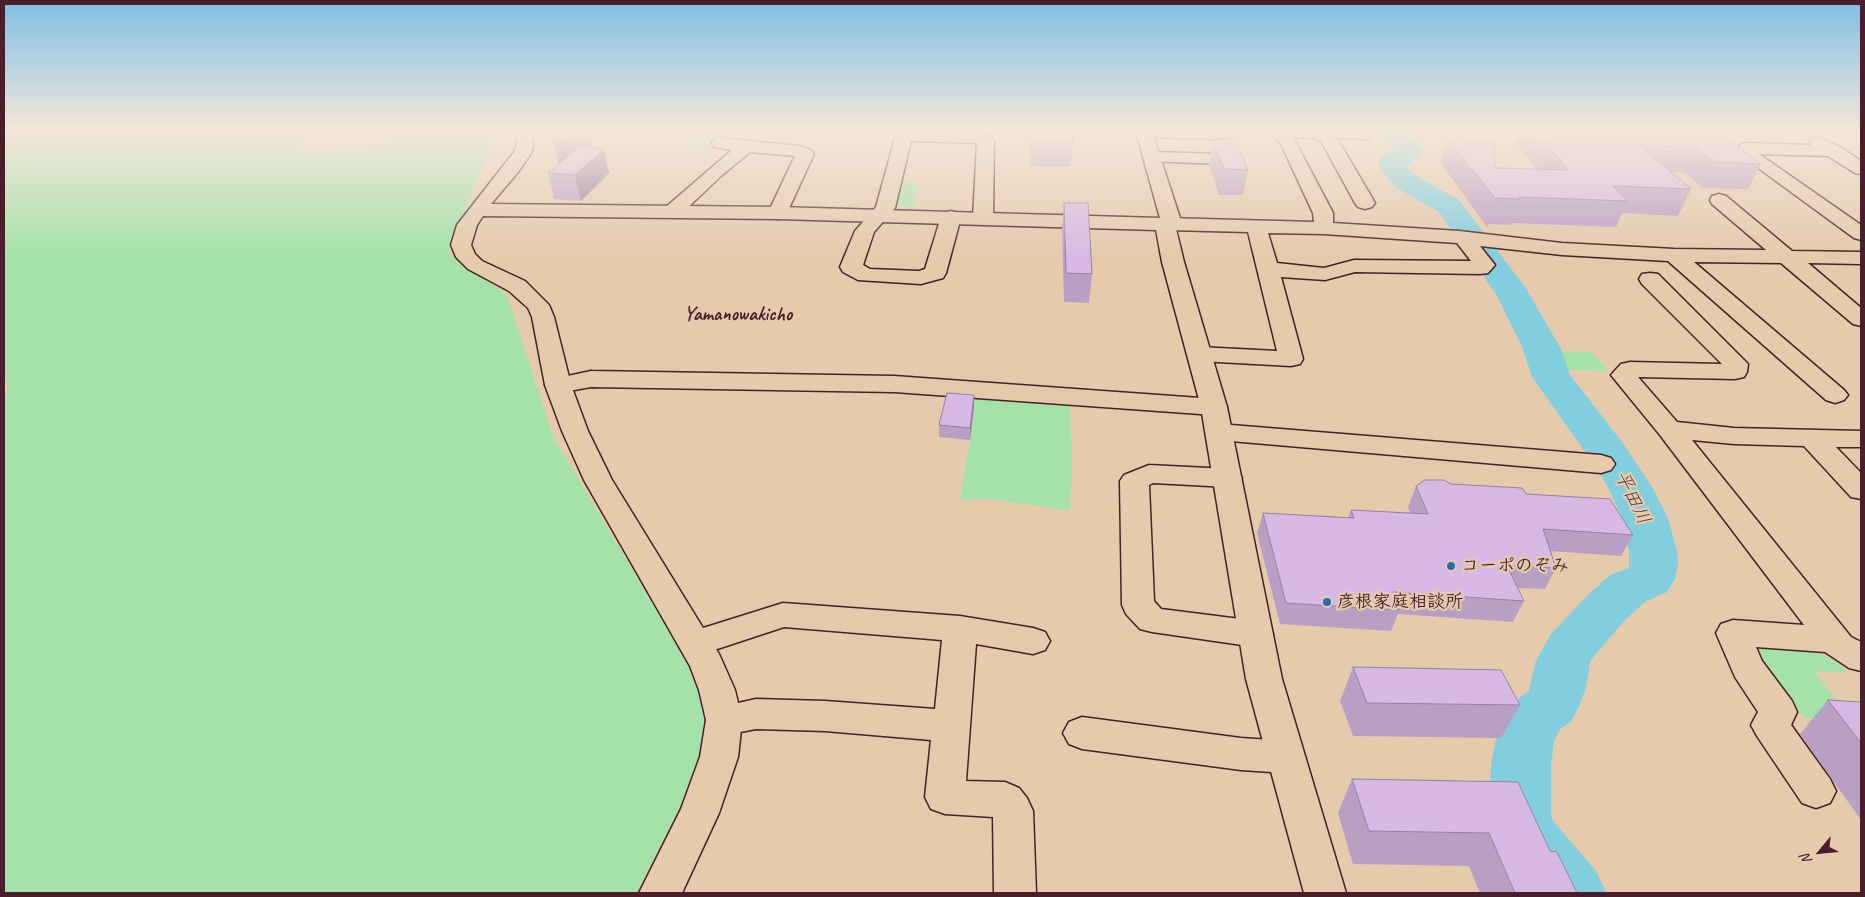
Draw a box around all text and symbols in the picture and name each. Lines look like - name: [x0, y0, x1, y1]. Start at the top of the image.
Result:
- district label: Yamanowakicho: [684, 303, 792, 327]
- water label: 平田川: [1609, 467, 1655, 529]
- place label: コーポのぞみ: [1461, 555, 1569, 577]
- marker: コーポのぞみ: [1445, 560, 1457, 572]
- place label: 彦根家庭相談所: [1337, 591, 1463, 613]
- marker: 彦根家庭相談所: [1321, 596, 1333, 608]
- north arrow: [1795, 827, 1845, 877]
- text: N: [1797, 851, 1816, 867]

